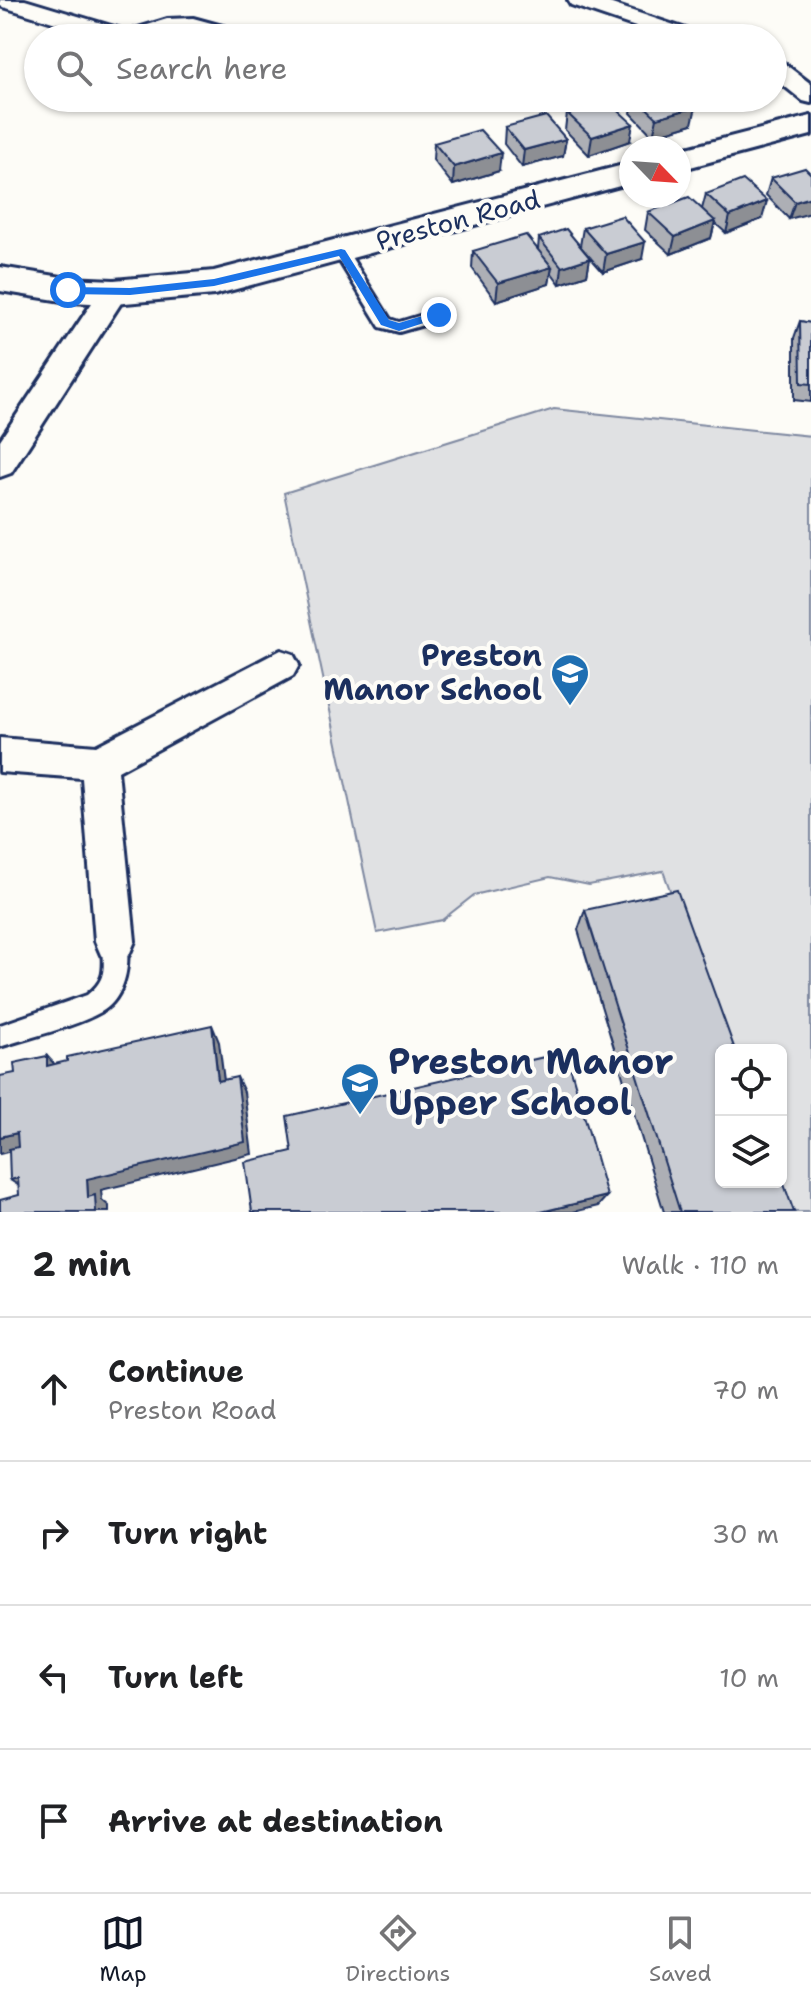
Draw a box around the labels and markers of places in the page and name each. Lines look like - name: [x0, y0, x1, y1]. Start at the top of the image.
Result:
- place label: Preston Manor School: [323, 635, 542, 710]
- school or university icon: Preston Manor School: [549, 652, 591, 707]
- place label: Preston Manor Upper School: [388, 1037, 674, 1127]
- school or university icon: Preston Manor Upper School: [339, 1061, 381, 1116]

